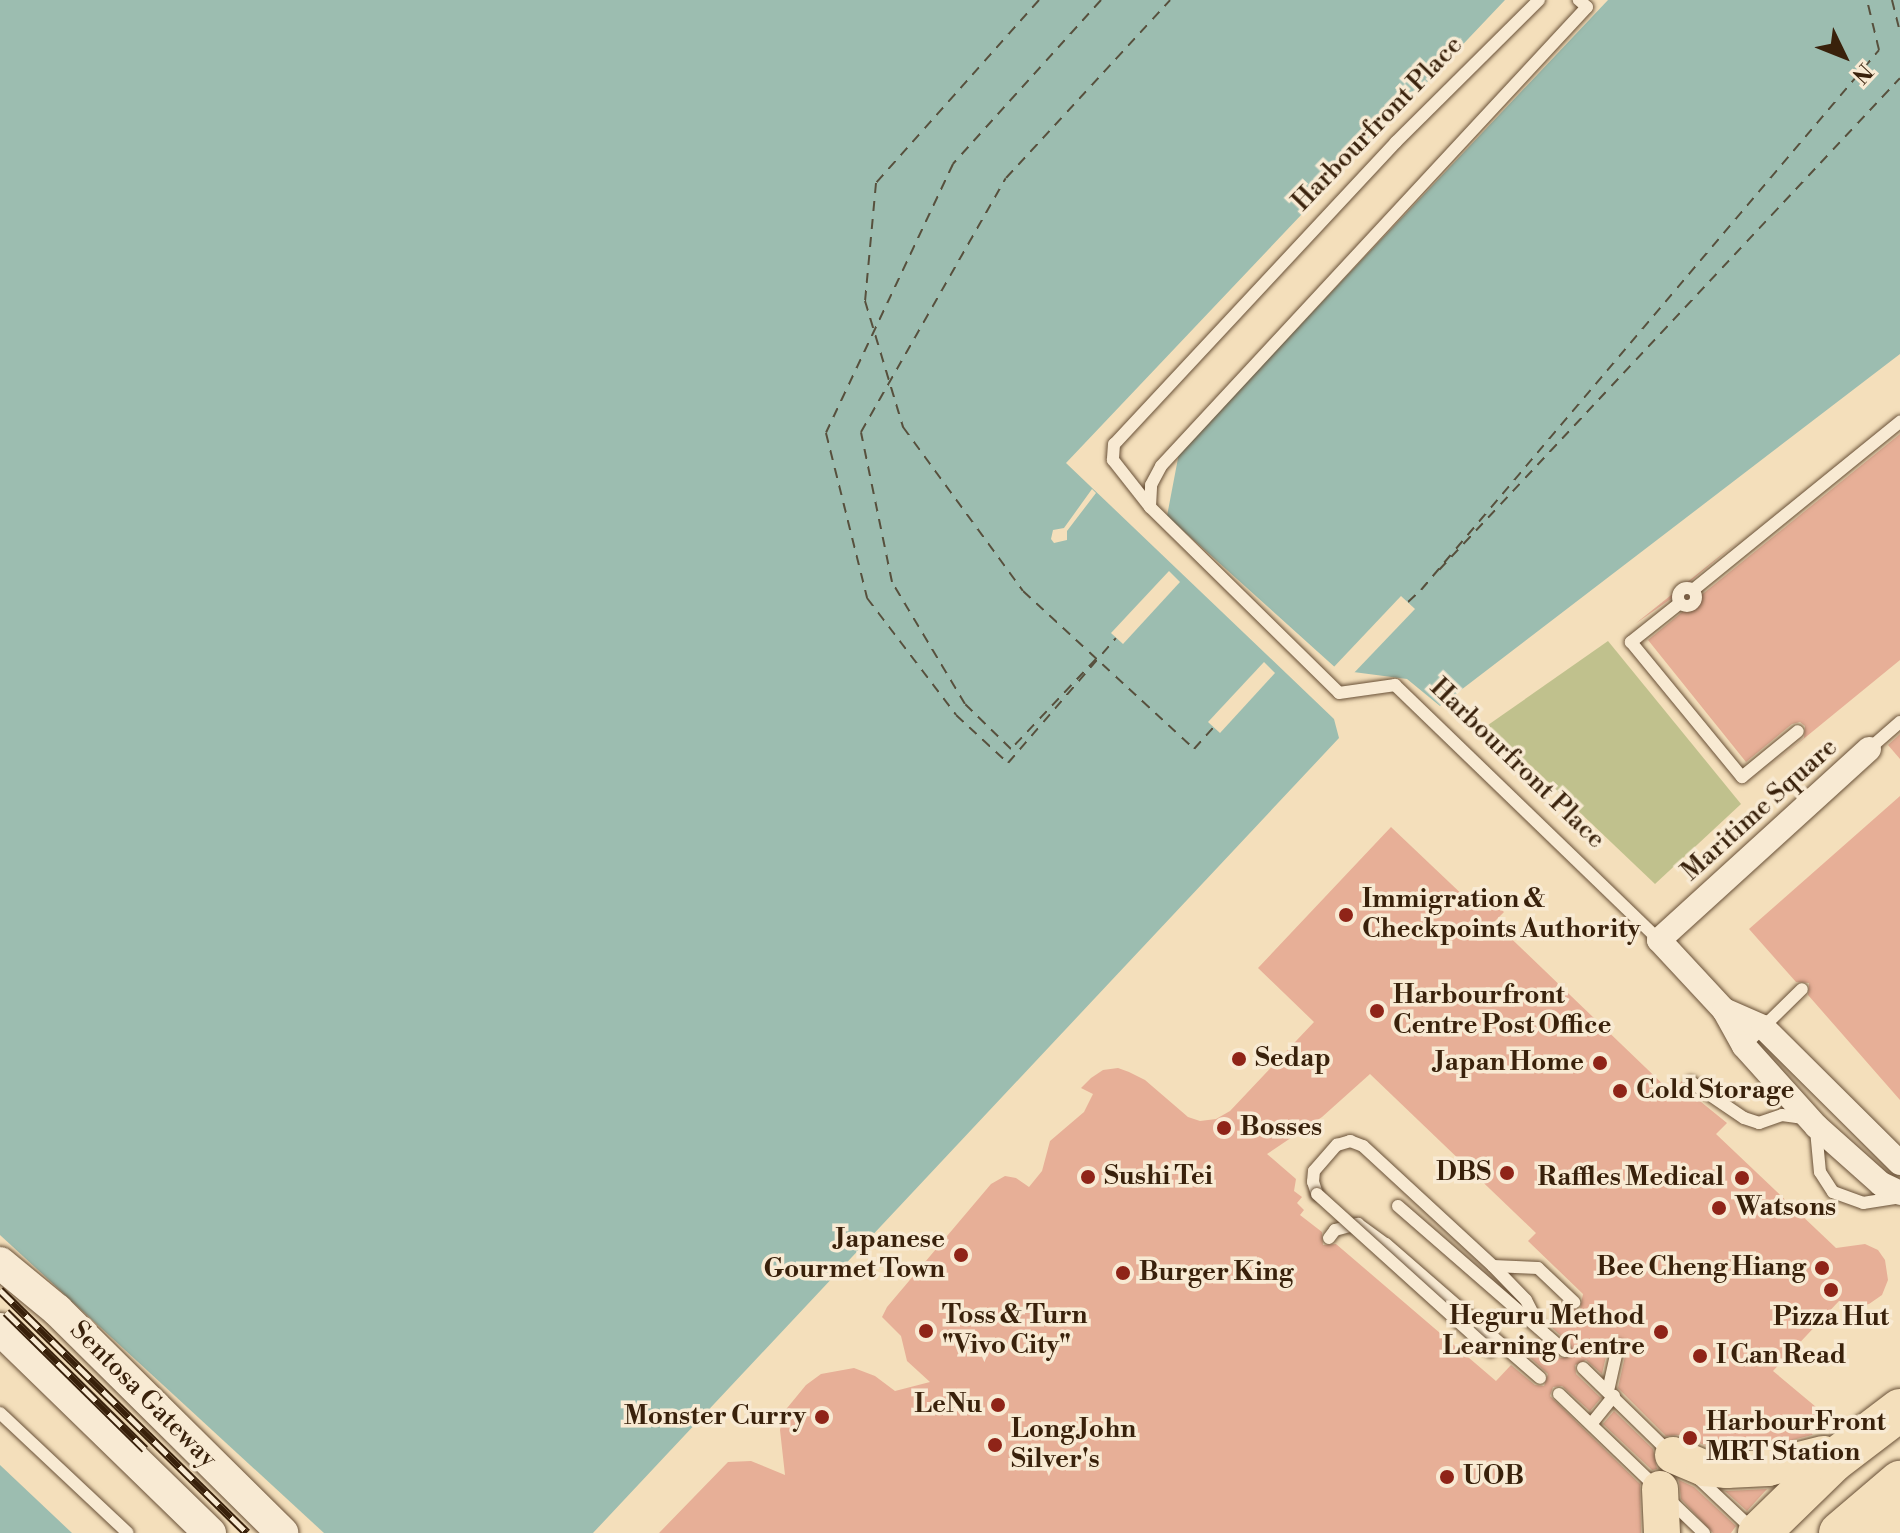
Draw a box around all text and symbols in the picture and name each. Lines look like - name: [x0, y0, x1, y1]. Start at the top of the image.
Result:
- north arrow: [1804, 16, 1884, 96]
- street label: Harbourfront Place: [1287, 30, 1469, 218]
- text: N: [1846, 57, 1878, 88]
- street label: Harbourfront Place: [1423, 673, 1611, 855]
- street label: Maritime Square: [1676, 732, 1844, 888]
- place label: Immigration & Checkpoints Authority: [1362, 884, 1640, 946]
- marker: Immigration & Checkpoints Authority: [1337, 906, 1355, 924]
- place label: Harbourfront Centre Post Office: [1393, 980, 1611, 1042]
- marker: Harbourfront Centre Post Office: [1368, 1002, 1386, 1020]
- place label: Sedap: [1255, 1043, 1331, 1075]
- place label: Japan Home: [1435, 1047, 1584, 1079]
- marker: Sedap: [1230, 1050, 1248, 1068]
- marker: Japan Home: [1591, 1054, 1609, 1072]
- place label: Cold Storage: [1636, 1075, 1794, 1107]
- marker: Cold Storage: [1611, 1082, 1629, 1100]
- place label: Bosses: [1240, 1112, 1322, 1144]
- marker: Bosses: [1215, 1119, 1233, 1137]
- place label: DBS: [1436, 1157, 1491, 1189]
- place label: Sushi Tei: [1104, 1161, 1213, 1193]
- place label: Raffles Medical: [1537, 1162, 1724, 1194]
- marker: DBS: [1498, 1164, 1516, 1182]
- marker: Raffles Medical: [1731, 1167, 1753, 1189]
- marker: Sushi Tei: [1079, 1168, 1097, 1186]
- place label: Watsons: [1735, 1192, 1836, 1224]
- marker: Watsons: [1710, 1199, 1728, 1217]
- place label: Japanese Gourmet Town: [764, 1224, 945, 1286]
- marker: Japanese Gourmet Town: [952, 1246, 970, 1264]
- place label: Bee Cheng Hiang: [1597, 1252, 1806, 1284]
- place label: Burger King: [1139, 1257, 1293, 1289]
- marker: Bee Cheng Hiang: [1813, 1259, 1831, 1277]
- marker: Burger King: [1114, 1264, 1132, 1282]
- marker: Pizza Hut: [1822, 1281, 1840, 1299]
- place label: Toss & Turn "Vivo City": [942, 1300, 1087, 1362]
- place label: Heguru Method Learning Centre: [1443, 1301, 1645, 1362]
- place label: Pizza Hut: [1773, 1302, 1889, 1334]
- street label: Sentosa Gateway: [63, 1315, 223, 1475]
- marker: Toss & Turn "Vivo City": [917, 1322, 935, 1340]
- marker: Heguru Method Learning Centre: [1652, 1323, 1670, 1341]
- place label: I Can Read: [1716, 1340, 1846, 1372]
- marker: I Can Read: [1691, 1347, 1709, 1365]
- place label: LeNu: [914, 1389, 982, 1421]
- marker: LeNu: [989, 1396, 1007, 1414]
- place label: Monster Curry: [624, 1401, 806, 1433]
- place label: HarbourFront MRT Station: [1706, 1407, 1886, 1468]
- marker: Monster Curry: [813, 1408, 831, 1426]
- place label: Long John Silver's: [1011, 1414, 1136, 1476]
- marker: HarbourFront MRT Station: [1681, 1429, 1699, 1447]
- marker: Long John Silver's: [986, 1436, 1004, 1454]
- place label: UOB: [1463, 1461, 1524, 1493]
- marker: UOB: [1438, 1468, 1456, 1486]

